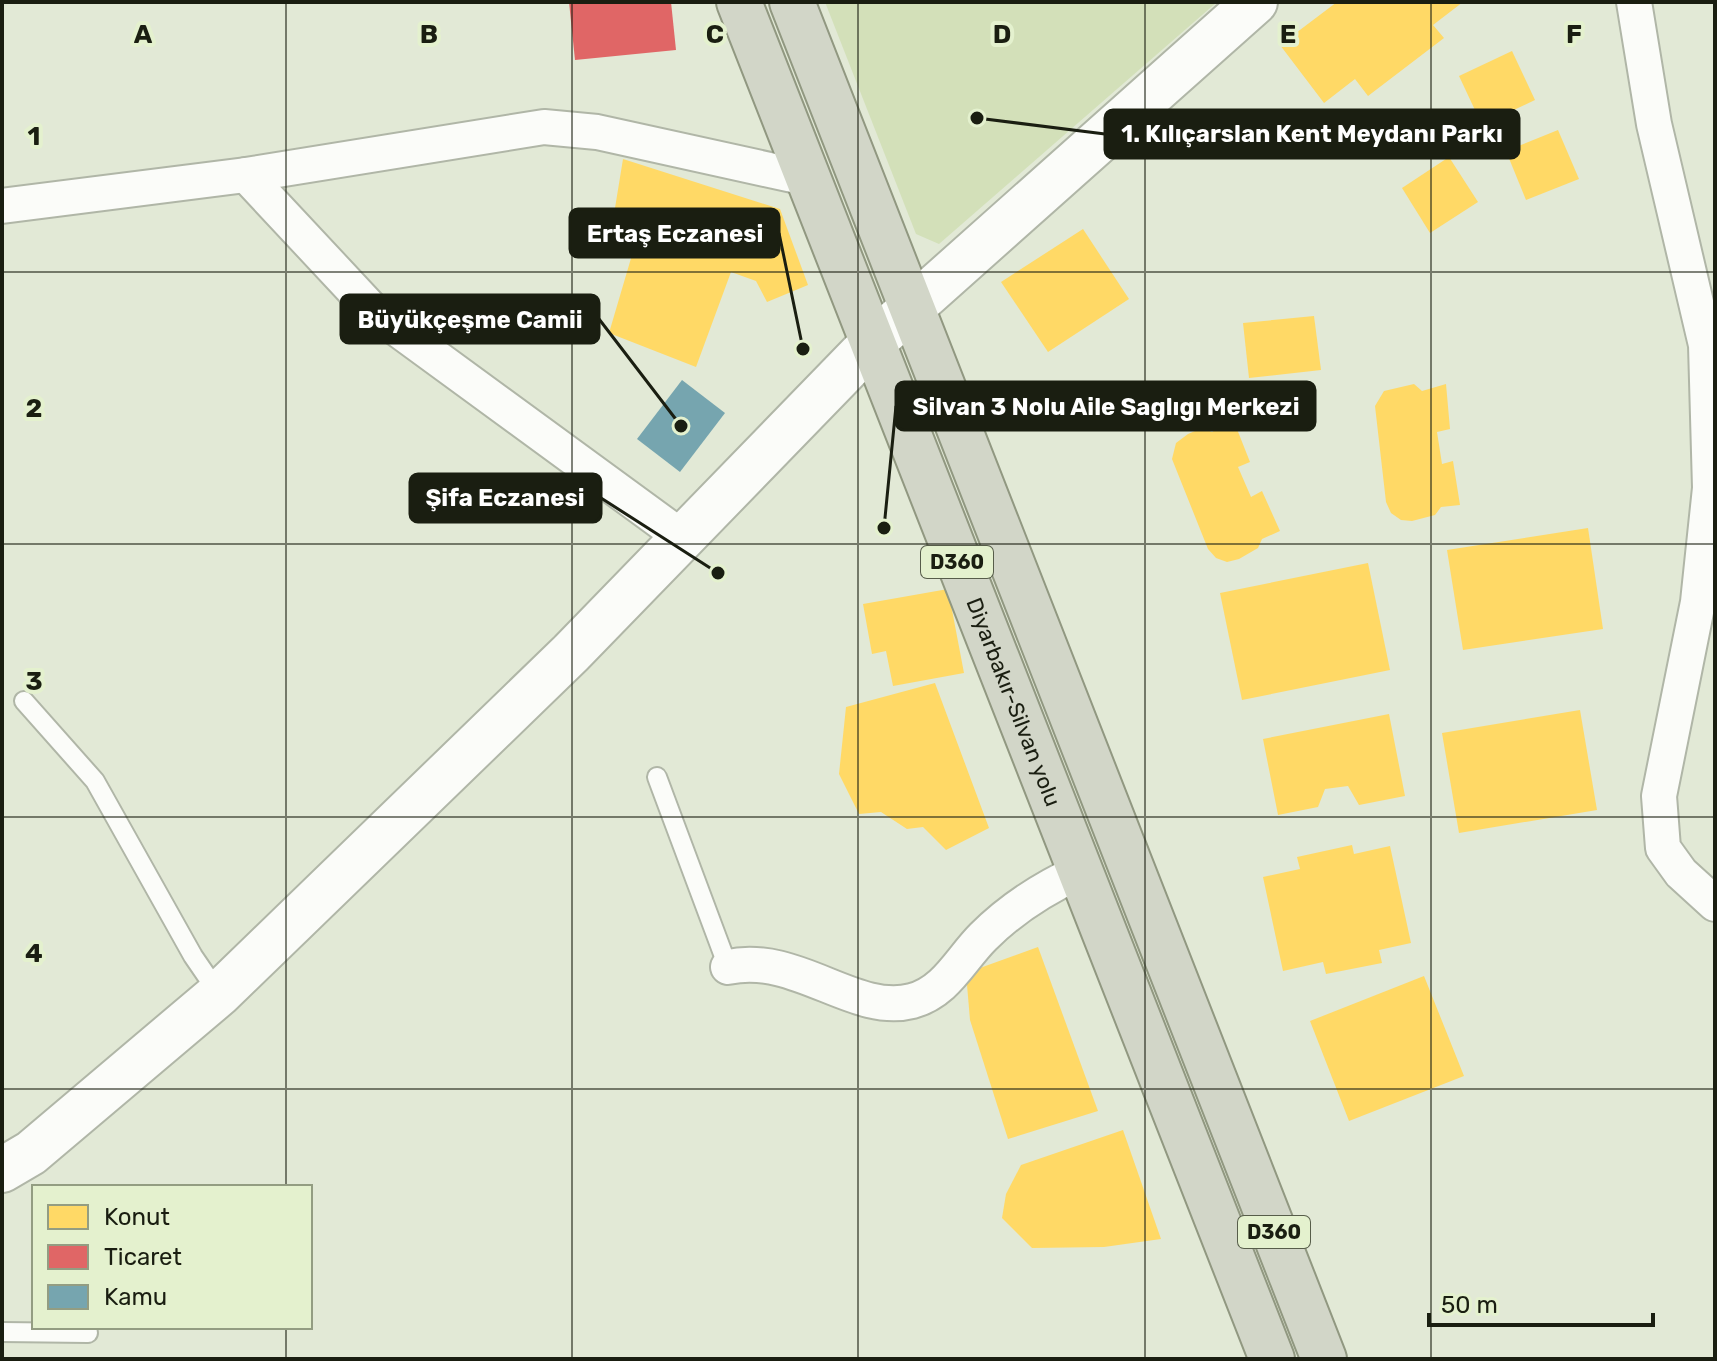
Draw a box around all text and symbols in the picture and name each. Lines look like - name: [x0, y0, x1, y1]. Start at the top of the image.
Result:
- text: A: [134, 19, 153, 50]
- text: B: [420, 19, 438, 50]
- text: C: [706, 19, 724, 50]
- text: D: [993, 19, 1011, 50]
- text: E: [1280, 19, 1296, 50]
- text: F: [1566, 19, 1582, 50]
- callout: 1. Kılıçarslan Kent Meydanı Parkı: [1105, 110, 1519, 158]
- text: 1. Kılıçarslan Kent Meydanı Parkı: [1121, 120, 1503, 148]
- text: 1: [28, 121, 40, 152]
- callout: Ertaş Eczanesi: [570, 209, 779, 257]
- text: Ertaş Eczanesi: [587, 220, 763, 248]
- callout: Büyükçeşme Camii: [341, 295, 599, 343]
- text: Büyükçeşme Camii: [357, 306, 583, 334]
- callout: Silvan 3 Nolu Aile Saglıgı Merkezi: [896, 382, 1315, 430]
- text: 2: [26, 393, 42, 424]
- text: Silvan 3 Nolu Aile Saglıgı Merkezi: [912, 393, 1300, 421]
- callout: Şifa Eczanesi: [410, 474, 601, 522]
- text: Şifa Eczanesi: [425, 484, 585, 512]
- road number: D360: [921, 546, 993, 578]
- street label: Diyarbakır-Silvan yolu: [961, 594, 1067, 810]
- text: 3: [25, 666, 43, 697]
- text: 4: [25, 938, 43, 969]
- legend: [32, 1185, 312, 1329]
- text: Konut: [104, 1203, 170, 1231]
- road number: D360: [1238, 1216, 1310, 1248]
- text: Ticaret: [104, 1243, 182, 1271]
- scale bar: [1429, 1277, 1653, 1327]
- text: Kamu: [104, 1283, 167, 1311]
- text: 50 m: [1441, 1291, 1498, 1319]

